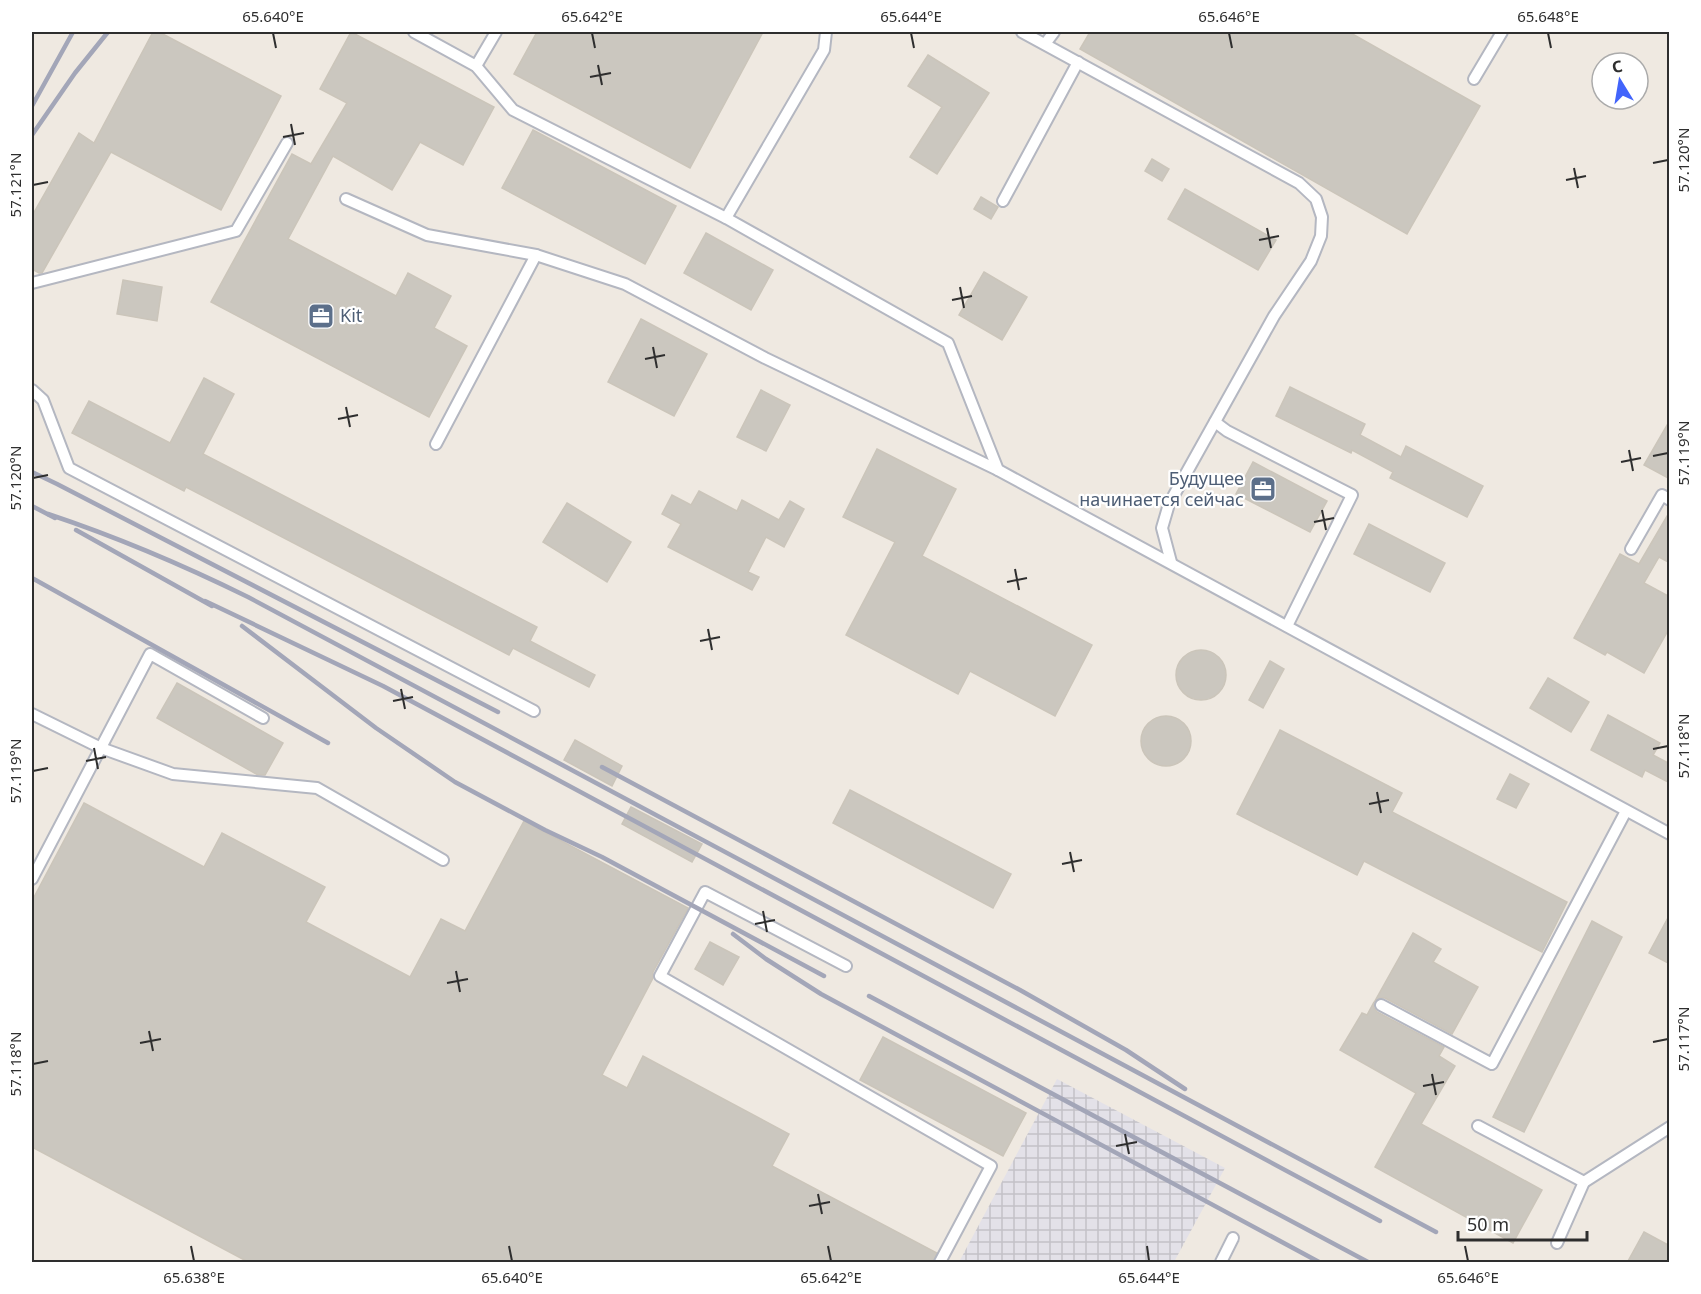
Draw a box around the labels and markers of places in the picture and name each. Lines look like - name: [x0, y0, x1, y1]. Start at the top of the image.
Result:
- office icon: Kit: [306, 301, 336, 331]
- place label: Kit: [340, 303, 363, 327]
- place label: Будущее начинается сейчас: [1079, 466, 1244, 511]
- office icon: Будущее начинается сейчас: [1248, 474, 1278, 504]

